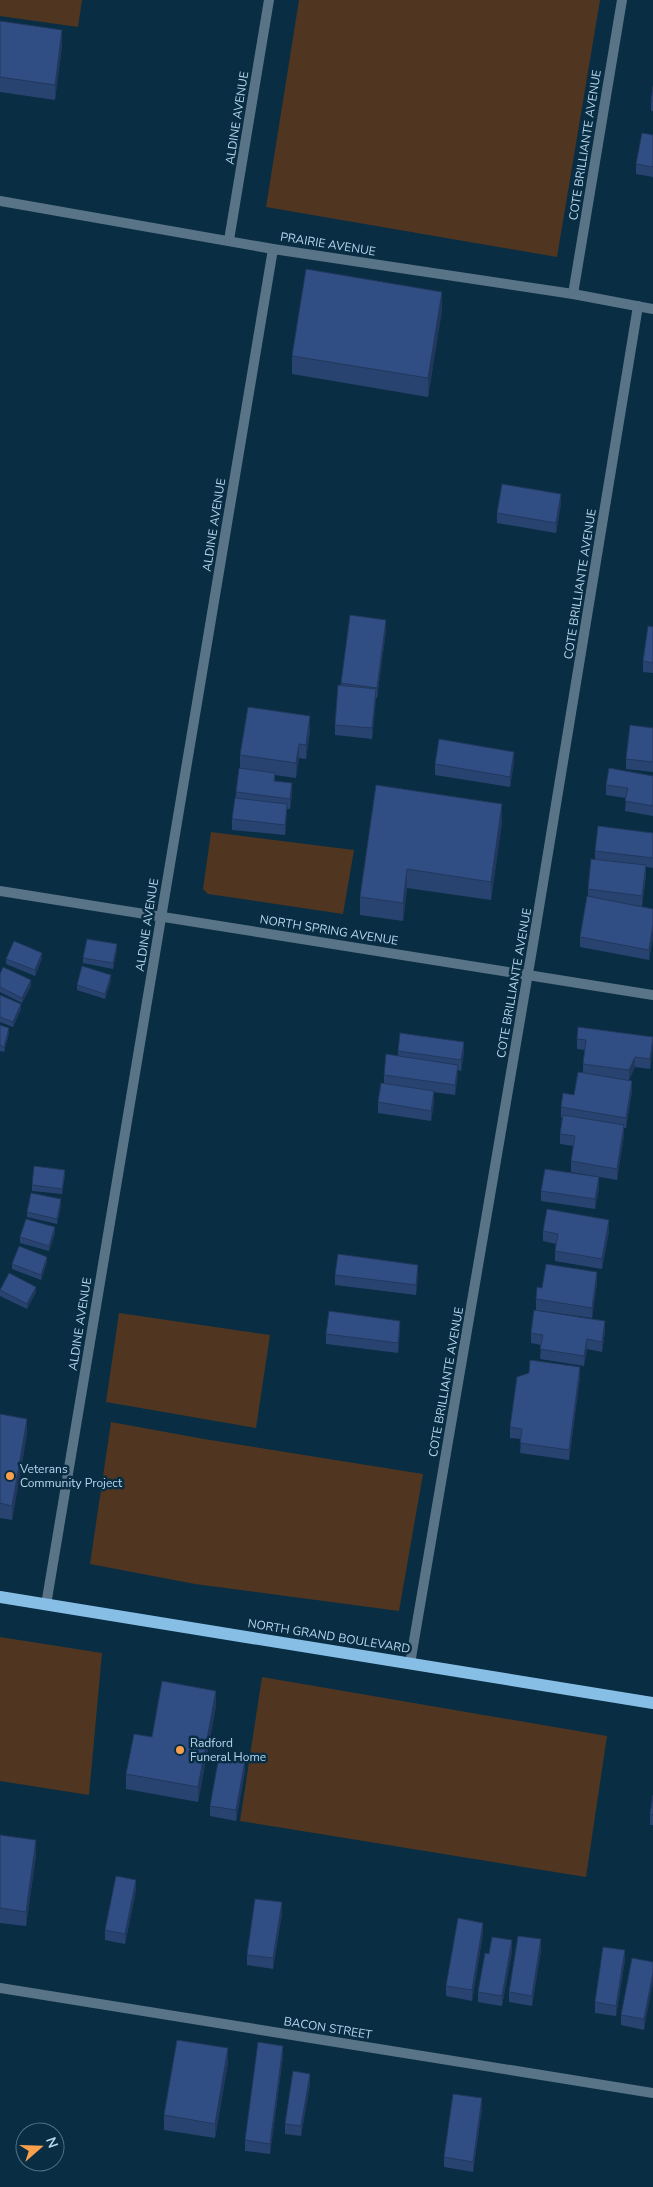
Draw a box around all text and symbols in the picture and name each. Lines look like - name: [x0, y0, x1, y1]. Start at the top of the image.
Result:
- street label: COTE BRILLIANTE AVENUE: [565, 69, 605, 221]
- street label: ALDINE AVENUE: [222, 70, 252, 166]
- street label: PRAIRIE AVENUE: [279, 229, 377, 259]
- street label: ALDINE AVENUE: [199, 477, 229, 573]
- street label: COTE BRILLIANTE AVENUE: [560, 508, 600, 660]
- street label: ALDINE AVENUE: [132, 877, 162, 973]
- street label: COTE BRILLIANTE AVENUE: [493, 907, 535, 1059]
- street label: NORTH SPRING AVENUE: [259, 911, 399, 949]
- street label: ALDINE AVENUE: [65, 1276, 95, 1372]
- street label: COTE BRILLIANTE AVENUE: [425, 1306, 467, 1458]
- place label: Veterans Community Project: [19, 1461, 123, 1491]
- marker: Veterans Community Project: [4, 1470, 16, 1482]
- street label: NORTH GRAND BOULEVARD: [247, 1615, 411, 1657]
- place label: Radford Funeral Home: [190, 1735, 266, 1765]
- marker: Radford Funeral Home: [174, 1744, 186, 1756]
- street label: BACON STREET: [283, 2013, 374, 2043]
- north arrow: [15, 2122, 65, 2172]
- text: N: [41, 2135, 62, 2151]

